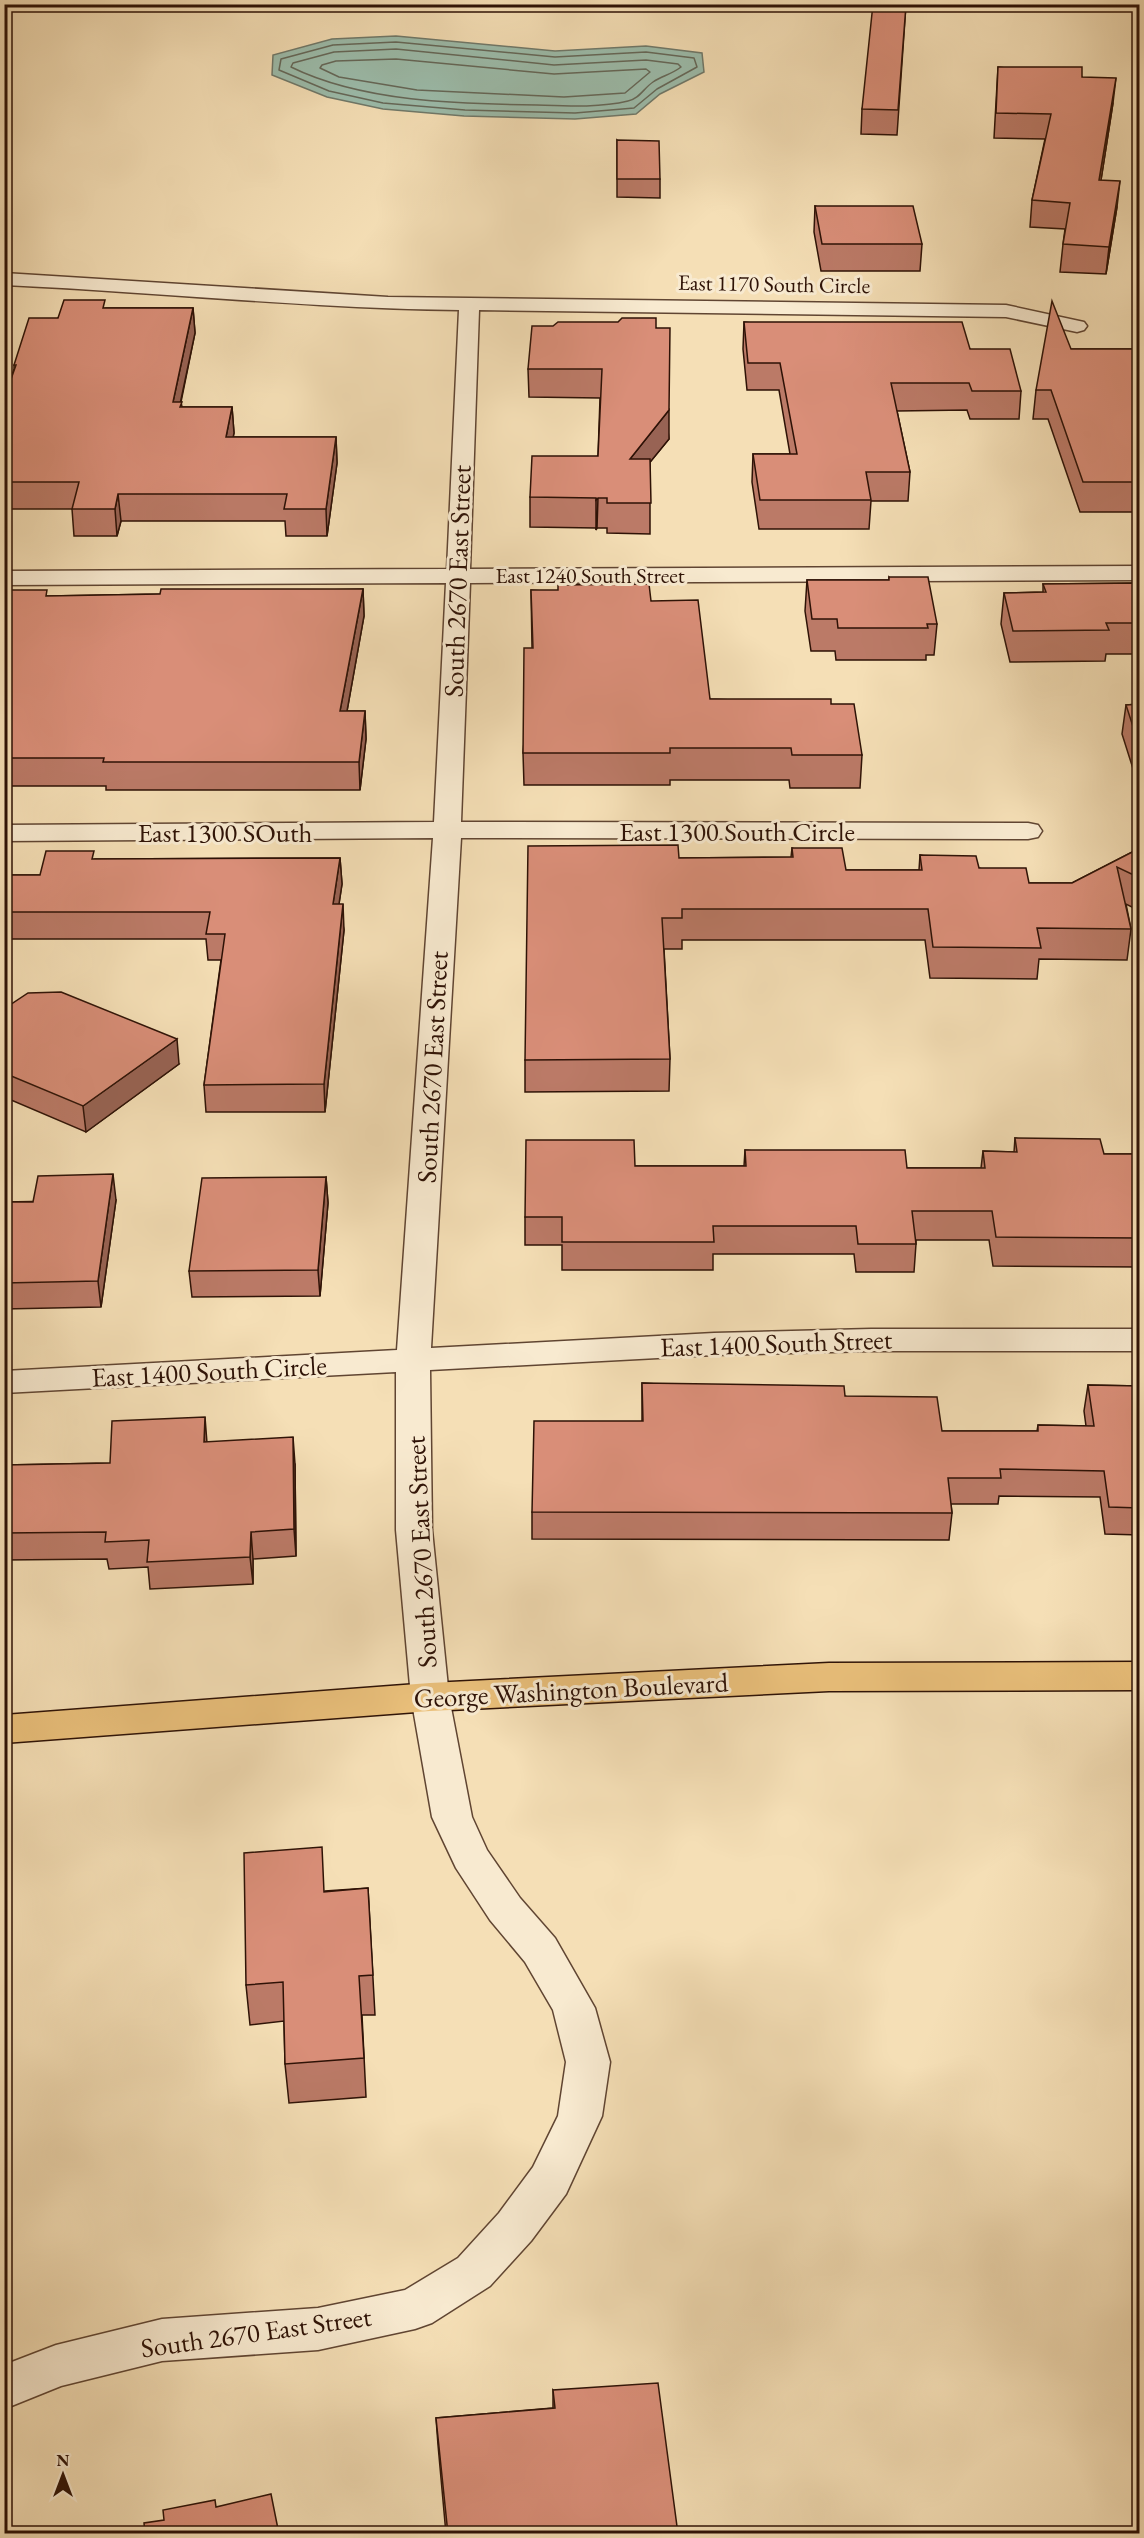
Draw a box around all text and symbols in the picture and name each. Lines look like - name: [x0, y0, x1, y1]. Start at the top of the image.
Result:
- street label: East 1170 South Circle: [678, 268, 871, 300]
- street label: South 2670 East Street: [435, 464, 479, 698]
- street label: East 1240 South Street: [495, 561, 685, 590]
- street label: East 1300 South Circle: [619, 814, 855, 849]
- street label: East 1300 SOuth: [138, 815, 313, 850]
- street label: South 2670 East Street: [408, 950, 456, 1184]
- street label: East 1400 South Street: [659, 1321, 893, 1365]
- street label: East 1400 South Circle: [90, 1347, 328, 1395]
- street label: South 2670 East Street: [397, 1435, 445, 1669]
- street label: George Washington Boulevard: [413, 1664, 729, 1716]
- street label: South 2670 East Street: [138, 2298, 374, 2366]
- north arrow: [33, 2445, 93, 2505]
- text: N: [57, 2450, 70, 2471]

